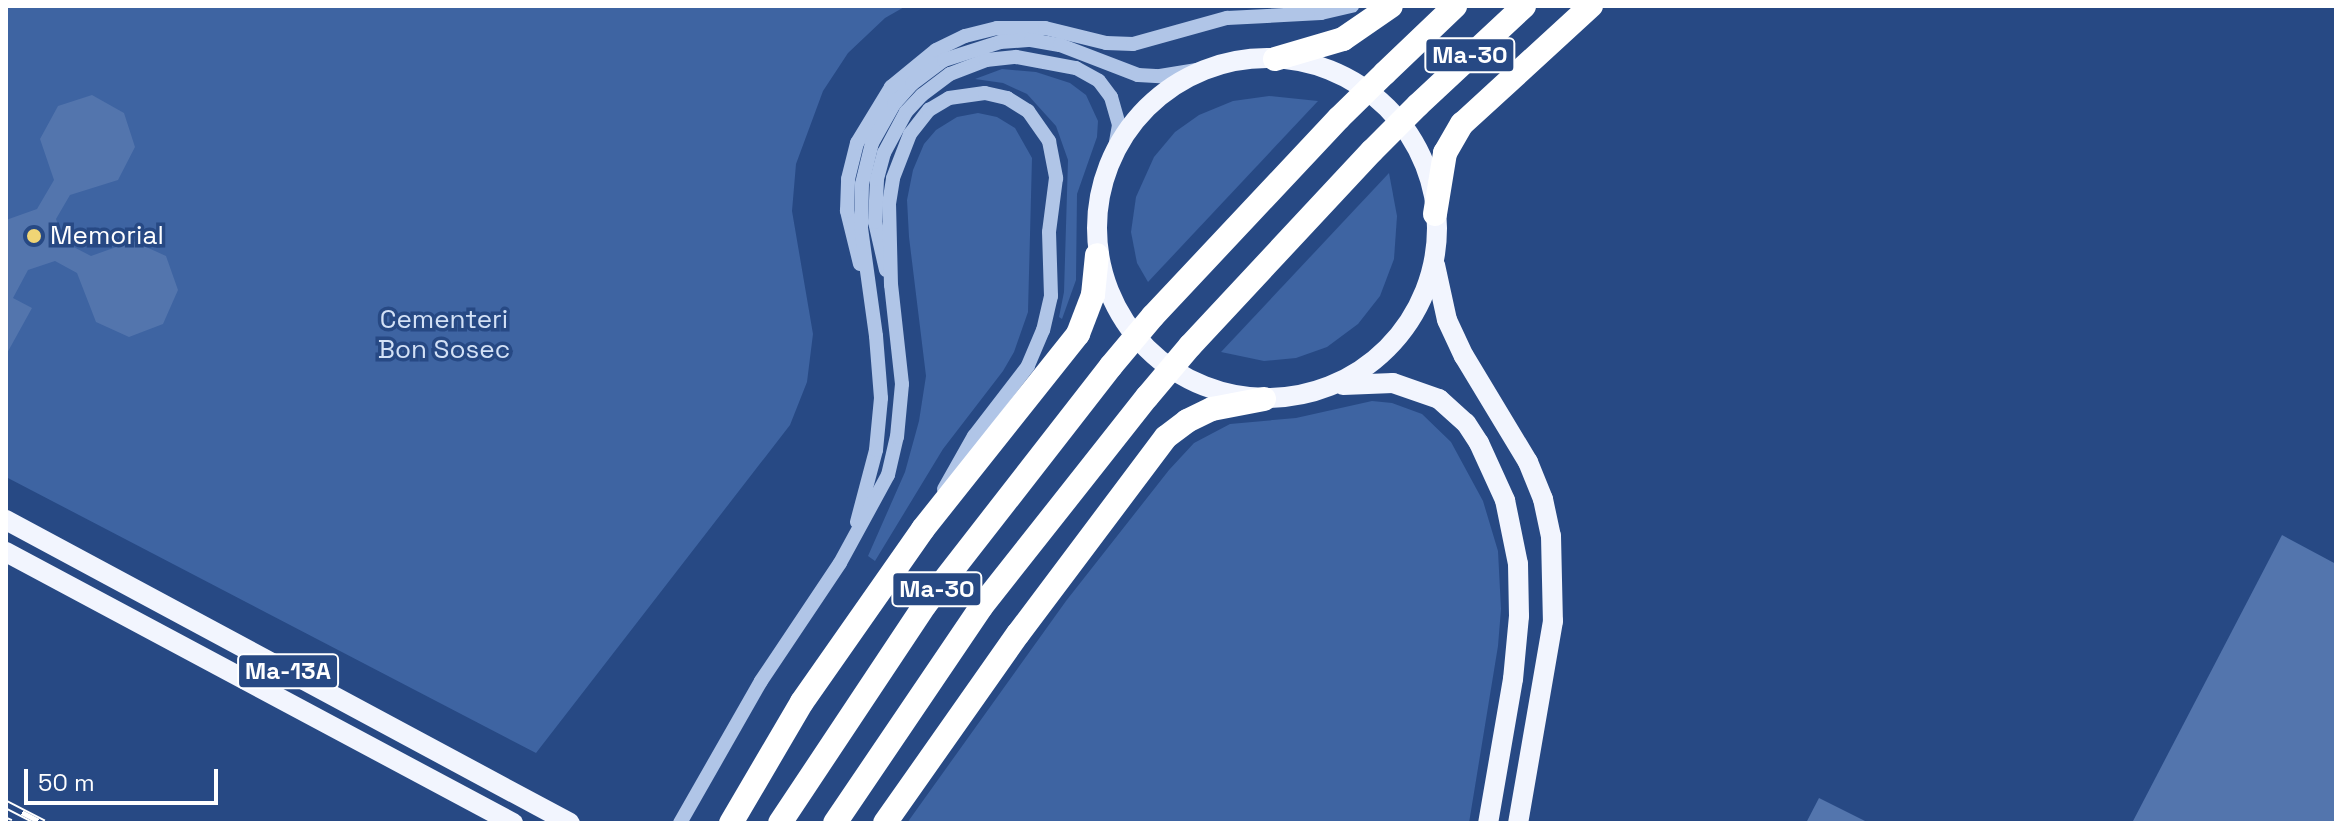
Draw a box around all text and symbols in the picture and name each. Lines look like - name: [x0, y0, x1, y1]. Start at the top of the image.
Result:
- road number: Ma-30: [1424, 35, 1516, 75]
- place label: Memorial: [50, 220, 164, 252]
- marker: Memorial: [25, 227, 43, 245]
- park label: Cementeri Bon Sosec: [378, 304, 510, 366]
- road number: Ma-30: [891, 569, 983, 609]
- road number: Ma-13A: [236, 651, 340, 691]
- scale bar: [28, 753, 222, 803]
- text: 50 m: [38, 767, 95, 798]

